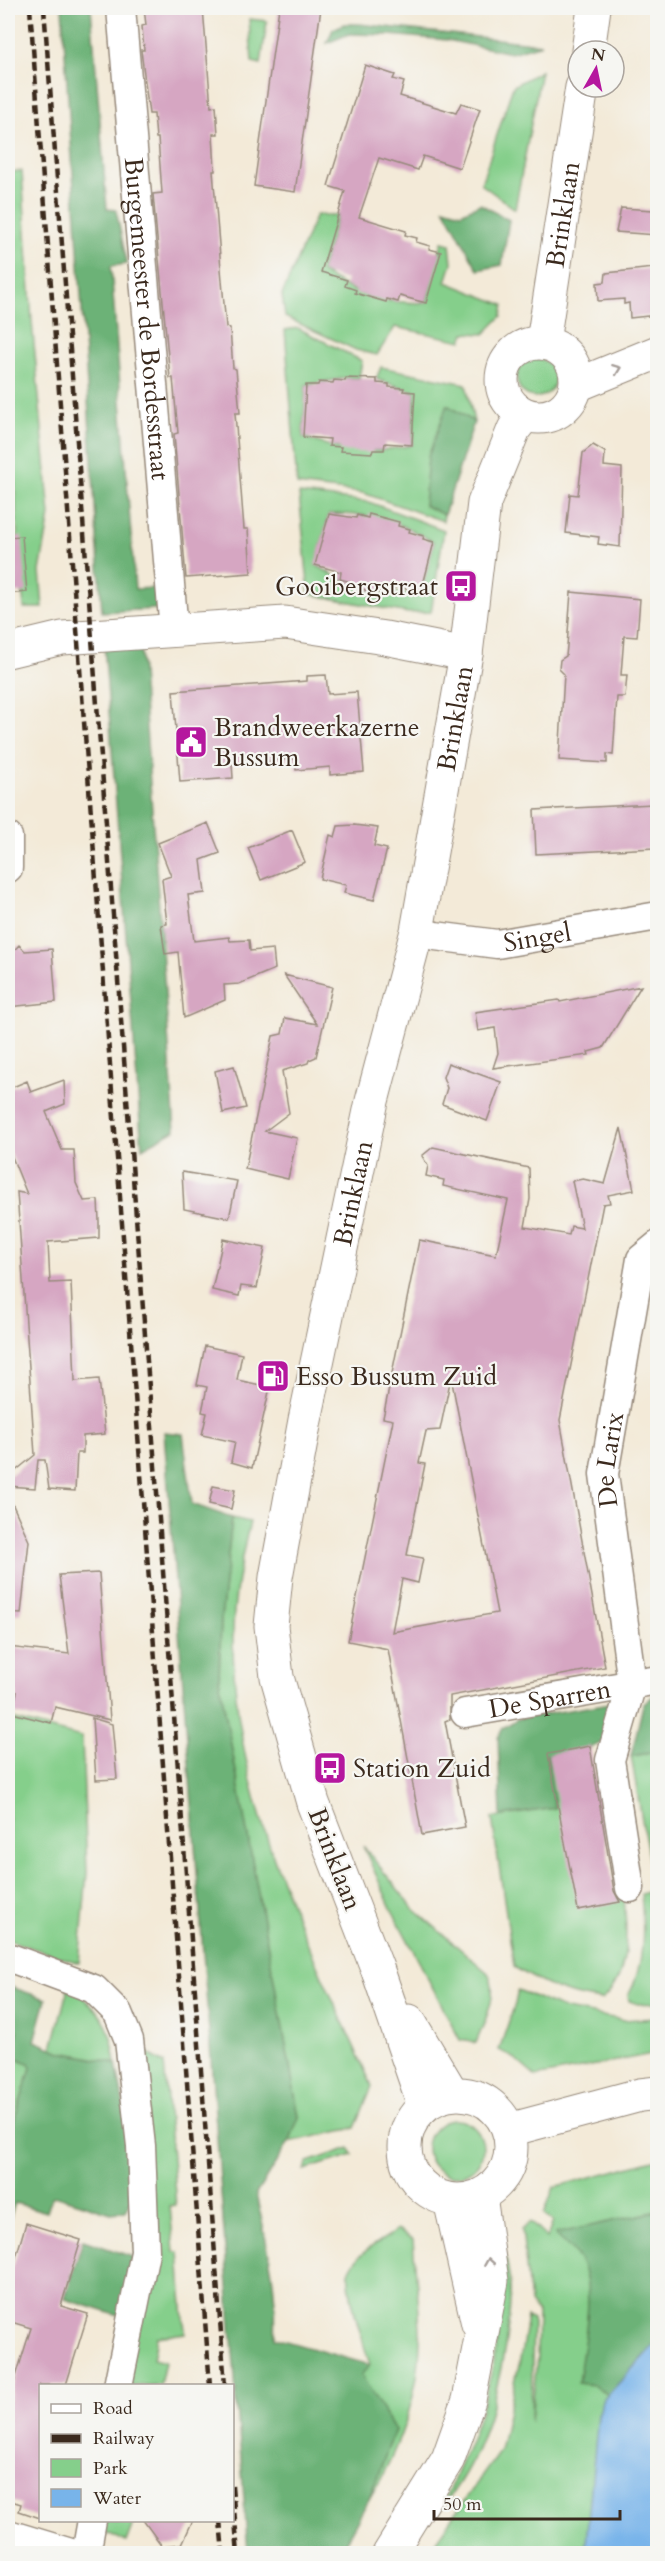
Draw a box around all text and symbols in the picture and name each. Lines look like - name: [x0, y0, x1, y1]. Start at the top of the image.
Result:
- north arrow: [566, 39, 626, 99]
- text: N: [590, 43, 607, 67]
- street label: Burgemeester de Bordesstraat: [116, 156, 179, 482]
- street label: Brinklaan: [537, 159, 588, 270]
- one-way arrow: [611, 364, 622, 376]
- bus stop icon: Gooibergstraat: [443, 568, 479, 604]
- place label: Gooibergstraat: [275, 569, 438, 604]
- street label: Brinklaan: [428, 662, 481, 774]
- place label: Brandweerkazerne Bussum: [214, 710, 420, 775]
- public building icon: Brandweerkazerne Bussum: [173, 724, 209, 760]
- street label: Singel: [501, 914, 574, 960]
- street label: Brinklaan: [325, 1137, 381, 1249]
- fuel station icon: Esso Bussum Zuid: [255, 1358, 291, 1394]
- place label: Esso Bussum Zuid: [296, 1359, 497, 1394]
- street label: De Larix: [587, 1409, 632, 1510]
- street label: De Sparren: [486, 1671, 614, 1726]
- bus stop icon: Station Zuid: [312, 1750, 348, 1786]
- place label: Station Zuid: [353, 1751, 491, 1786]
- street label: Brinklaan: [299, 1803, 371, 1915]
- one-way arrow: [483, 2257, 495, 2266]
- legend: [39, 2384, 234, 2522]
- text: Road: [93, 2396, 133, 2421]
- text: Railway: [93, 2426, 155, 2451]
- text: Park: [93, 2456, 128, 2481]
- scale bar: [434, 2483, 620, 2521]
- text: Water: [92, 2486, 142, 2511]
- text: 50 m: [443, 2492, 482, 2517]

